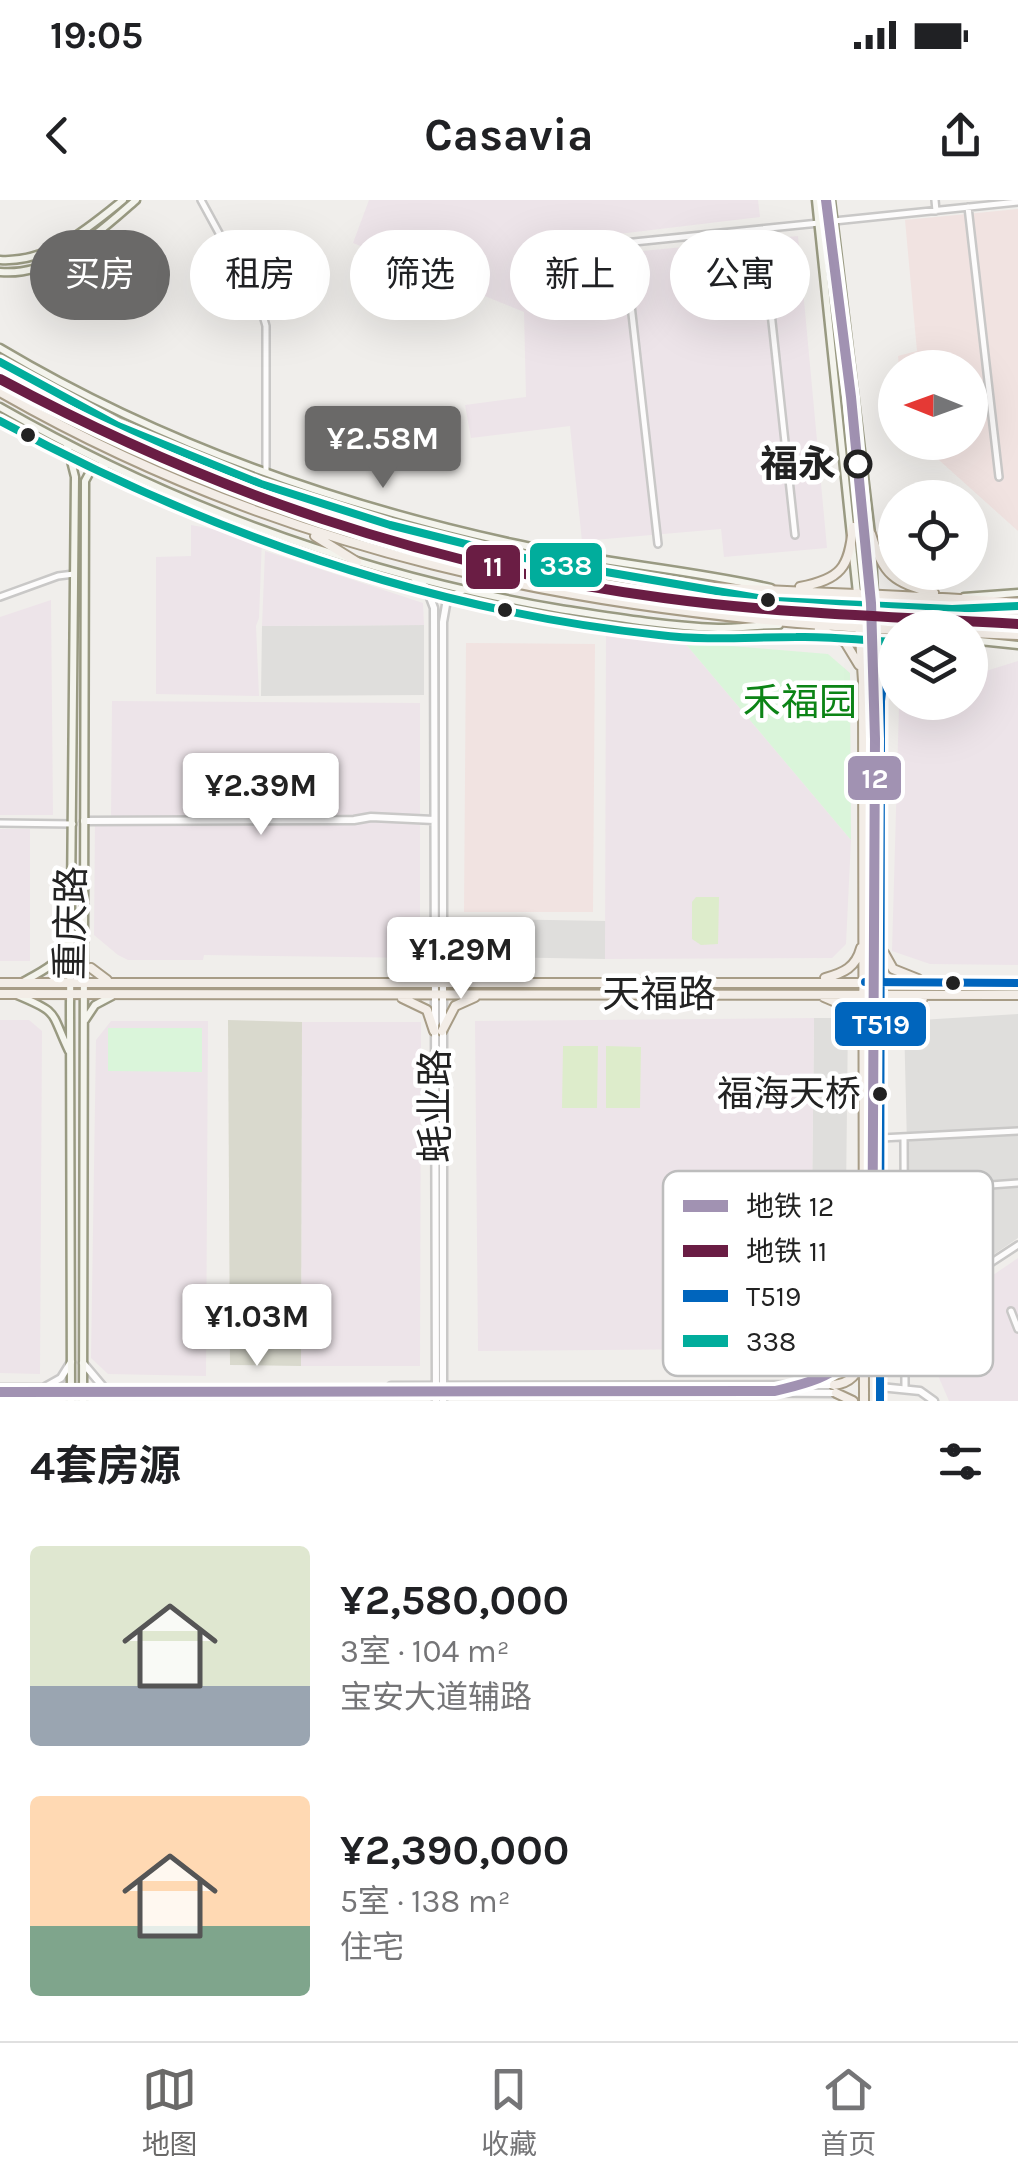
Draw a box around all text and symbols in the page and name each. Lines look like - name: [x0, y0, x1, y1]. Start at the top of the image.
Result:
- text: 19:05: [50, 13, 143, 58]
- icon: back: [30, 108, 85, 163]
- icon: share: [933, 108, 988, 163]
- text: Casavia: [424, 109, 594, 161]
- chip: 买房: [30, 230, 170, 320]
- chip: 租房: [190, 230, 330, 320]
- chip: 筛选: [350, 230, 490, 320]
- chip: 新上: [510, 230, 650, 320]
- chip: 公寓: [670, 230, 810, 320]
- north arrow: [878, 350, 988, 460]
- map controls: [878, 350, 988, 720]
- pin: ¥2.58M: [302, 406, 464, 491]
- text: ¥2.58M: [327, 420, 439, 457]
- unlabelled marker: [18, 425, 38, 445]
- place label: 福永: [760, 442, 836, 487]
- marker: 福永: [845, 451, 871, 477]
- button: locate: [878, 480, 988, 590]
- line badge: 338: [528, 541, 604, 589]
- line badge: 11: [464, 543, 522, 591]
- text: 338: [540, 549, 592, 582]
- text: 11: [483, 550, 503, 583]
- unlabelled marker: [758, 590, 778, 610]
- unlabelled marker: [495, 600, 515, 620]
- button: layers: [878, 610, 988, 720]
- park label: 禾福园: [743, 680, 857, 725]
- pin: ¥2.39M: [180, 753, 342, 838]
- line badge: 12: [846, 754, 903, 802]
- text: 12: [862, 762, 888, 795]
- text: ¥2.39M: [205, 767, 317, 804]
- street label: 重庆路: [48, 866, 94, 980]
- pin: ¥1.29M: [380, 917, 542, 1002]
- text: ¥1.29M: [409, 931, 513, 968]
- street label: 天福路: [602, 972, 716, 1017]
- unlabelled marker: [943, 973, 963, 993]
- line badge: T519: [833, 1000, 928, 1048]
- text: T519: [852, 1008, 910, 1041]
- street label: 蚝业路: [413, 1049, 458, 1163]
- place label: 福海天桥: [717, 1073, 861, 1115]
- marker: 福海天桥: [870, 1084, 890, 1104]
- legend: [663, 1171, 993, 1376]
- text: 地铁 12: [746, 1190, 834, 1223]
- text: 地铁 11: [746, 1235, 827, 1268]
- text: T519: [746, 1280, 801, 1313]
- pin: ¥1.03M: [176, 1284, 338, 1369]
- text: ¥1.03M: [204, 1298, 310, 1335]
- text: 338: [746, 1325, 796, 1358]
- icon: filters: [933, 1434, 988, 1489]
- text: 4套房源: [30, 1441, 181, 1491]
- text: ¥2,580,000: [340, 1575, 569, 1625]
- icon: home: [110, 1586, 230, 1706]
- text: 3室 · 104 m²: [340, 1633, 510, 1670]
- text: 宝安大道辅路: [340, 1679, 532, 1716]
- text: ¥2,390,000: [340, 1825, 569, 1875]
- icon: home: [110, 1836, 230, 1956]
- text: 5室 · 138 m²: [340, 1883, 510, 1920]
- text: 住宅: [340, 1929, 404, 1966]
- tab: 地图: [142, 2062, 198, 2162]
- tab: 收藏: [481, 2062, 537, 2162]
- tab: 首页: [820, 2062, 876, 2162]

